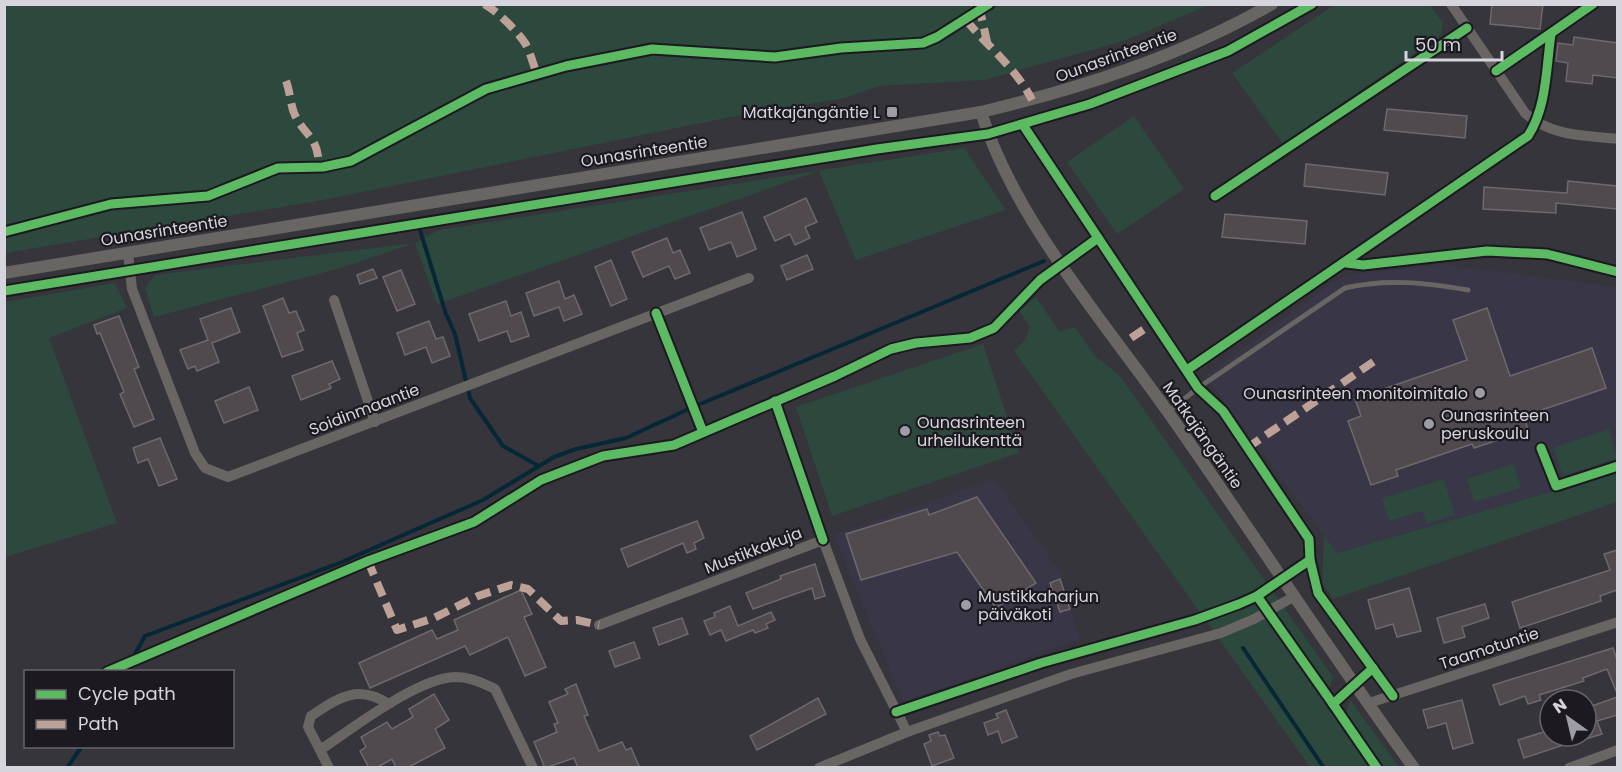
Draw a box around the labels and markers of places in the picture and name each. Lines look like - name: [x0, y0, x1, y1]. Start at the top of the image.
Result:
- place label: Matkajängäntie L: [743, 101, 880, 124]
- marker: Matkajängäntie L: [885, 105, 899, 119]
- place label: Ounasrinteen monitoimitalo: [1243, 382, 1468, 405]
- marker: Ounasrinteen monitoimitalo: [1473, 386, 1487, 400]
- place label: Ounasrinteen peruskoulu: [1441, 404, 1549, 445]
- place label: Ounasrinteen urheilukenttä: [917, 411, 1025, 452]
- marker: Ounasrinteen peruskoulu: [1422, 417, 1436, 431]
- marker: Ounasrinteen urheilukenttä: [898, 424, 912, 438]
- place label: Mustikkaharjun päiväkoti: [978, 585, 1099, 626]
- marker: Mustikkaharjun päiväkoti: [959, 598, 973, 612]

